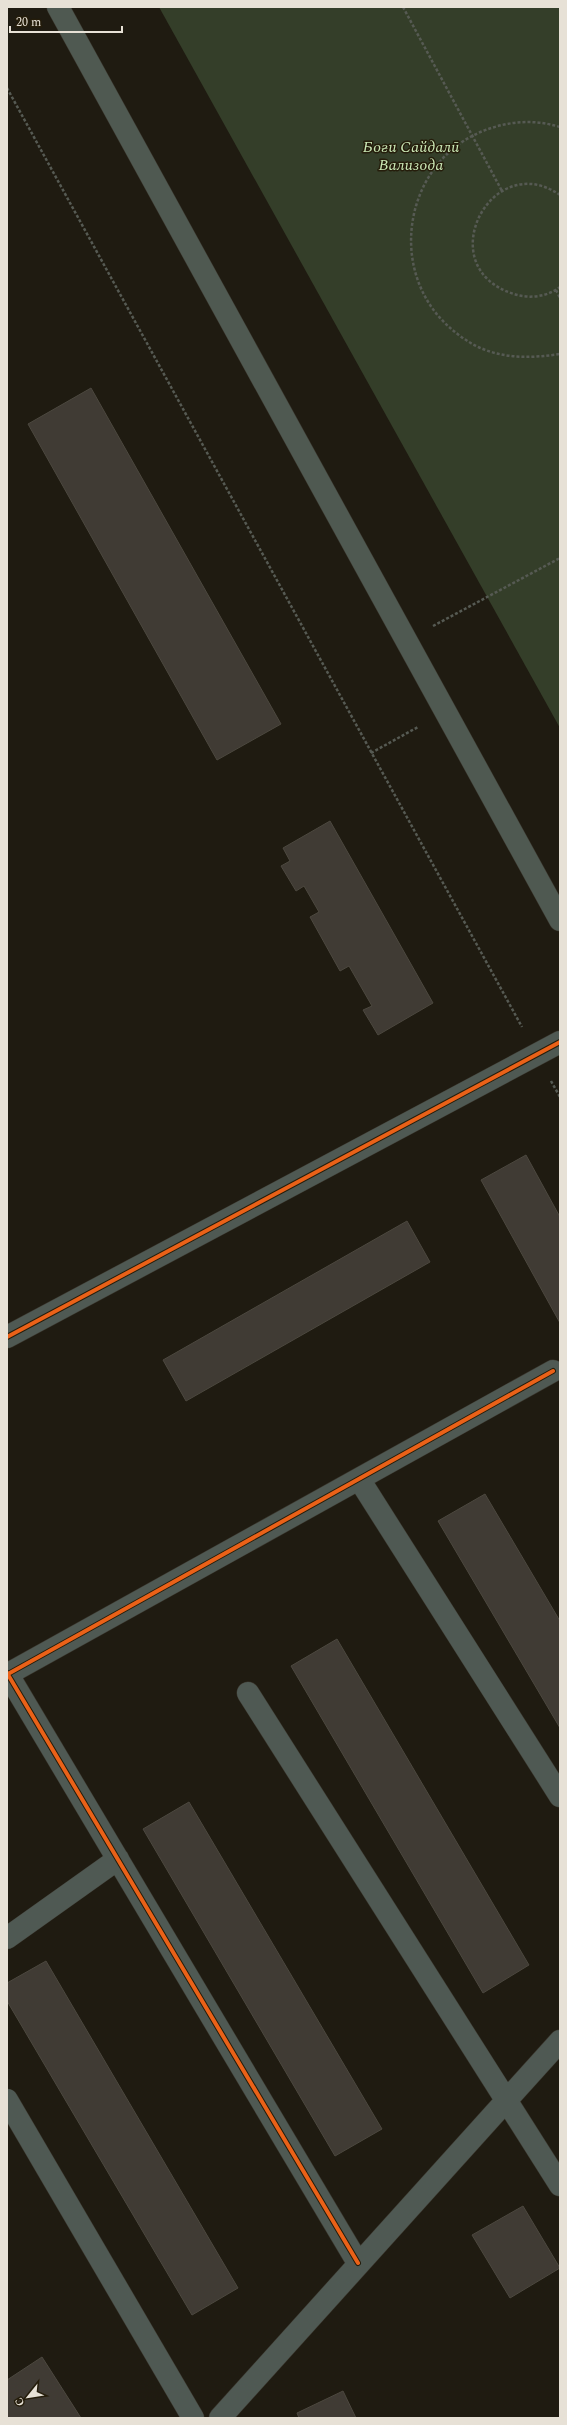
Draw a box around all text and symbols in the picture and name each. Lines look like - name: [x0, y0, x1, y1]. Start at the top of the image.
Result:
- scale bar: [10, 8, 122, 34]
- text: 20 m: [16, 13, 41, 32]
- park label: Боғи Сайдалӣ Вализода: [363, 135, 460, 177]
- north arrow: [8, 2377, 48, 2417]
- text: С: [10, 2394, 29, 2409]

